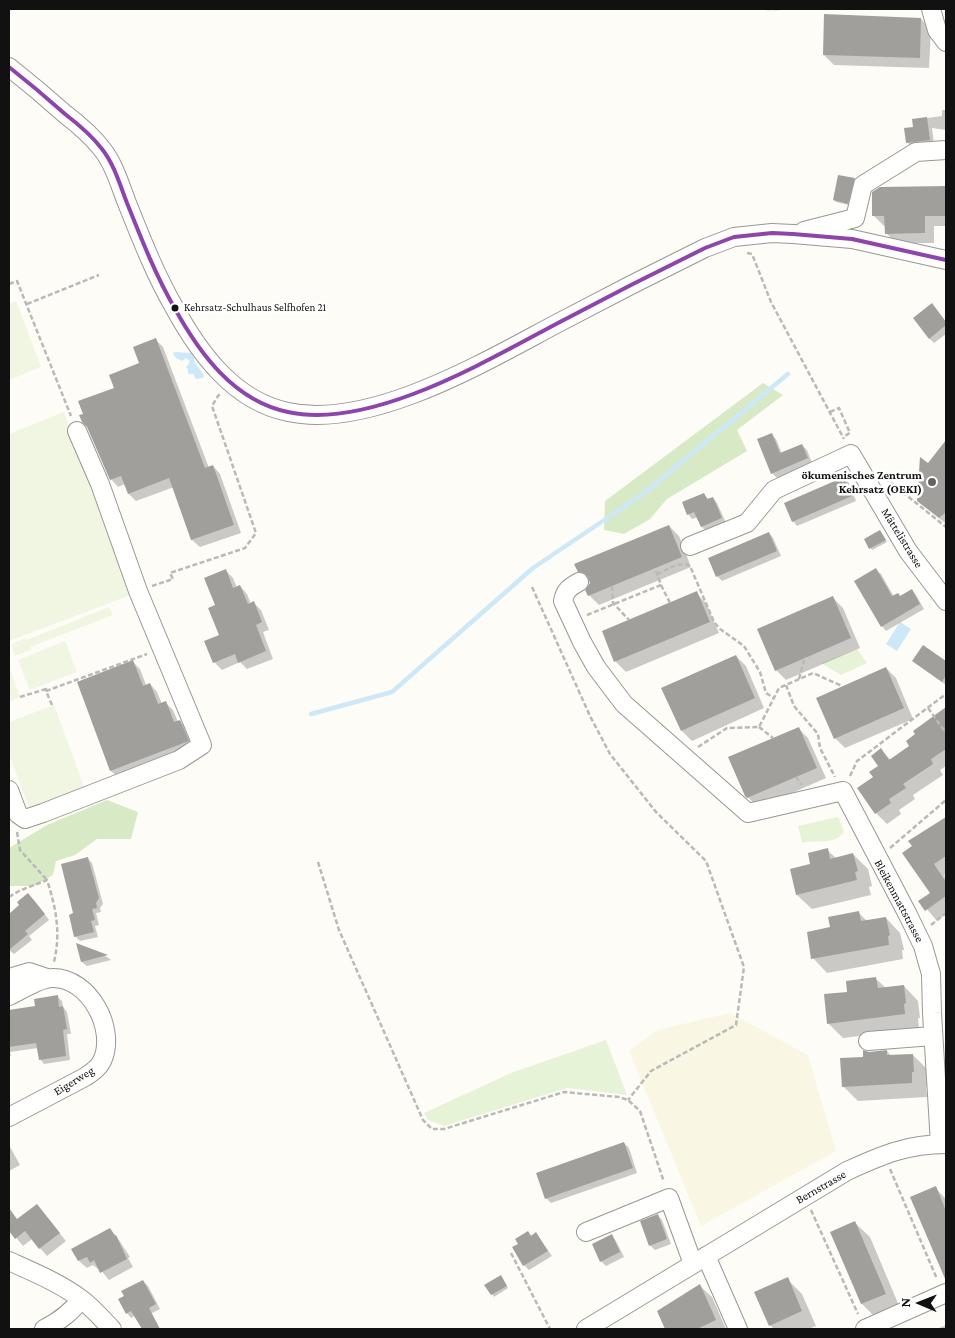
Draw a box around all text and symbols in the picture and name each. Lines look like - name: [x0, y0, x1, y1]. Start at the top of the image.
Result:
- place label: Kehrsatz-Schulhaus Selfhofen 21: [184, 301, 326, 315]
- marker: Kehrsatz-Schulhaus Selfhofen 21: [170, 303, 180, 313]
- place label: ökumenisches Zentrum Kehrsatz (OEKI): [801, 468, 922, 496]
- marker: ökumenisches Zentrum Kehrsatz (OEKI): [926, 476, 938, 488]
- street label: Mättelistrasse: [878, 505, 926, 571]
- street label: Bleikenmattstrasse: [871, 857, 927, 945]
- street label: Eigerweg: [51, 1063, 97, 1099]
- street label: Bernstrasse: [793, 1167, 849, 1207]
- north arrow: [895, 1278, 945, 1328]
- text: N: [897, 1298, 913, 1308]

